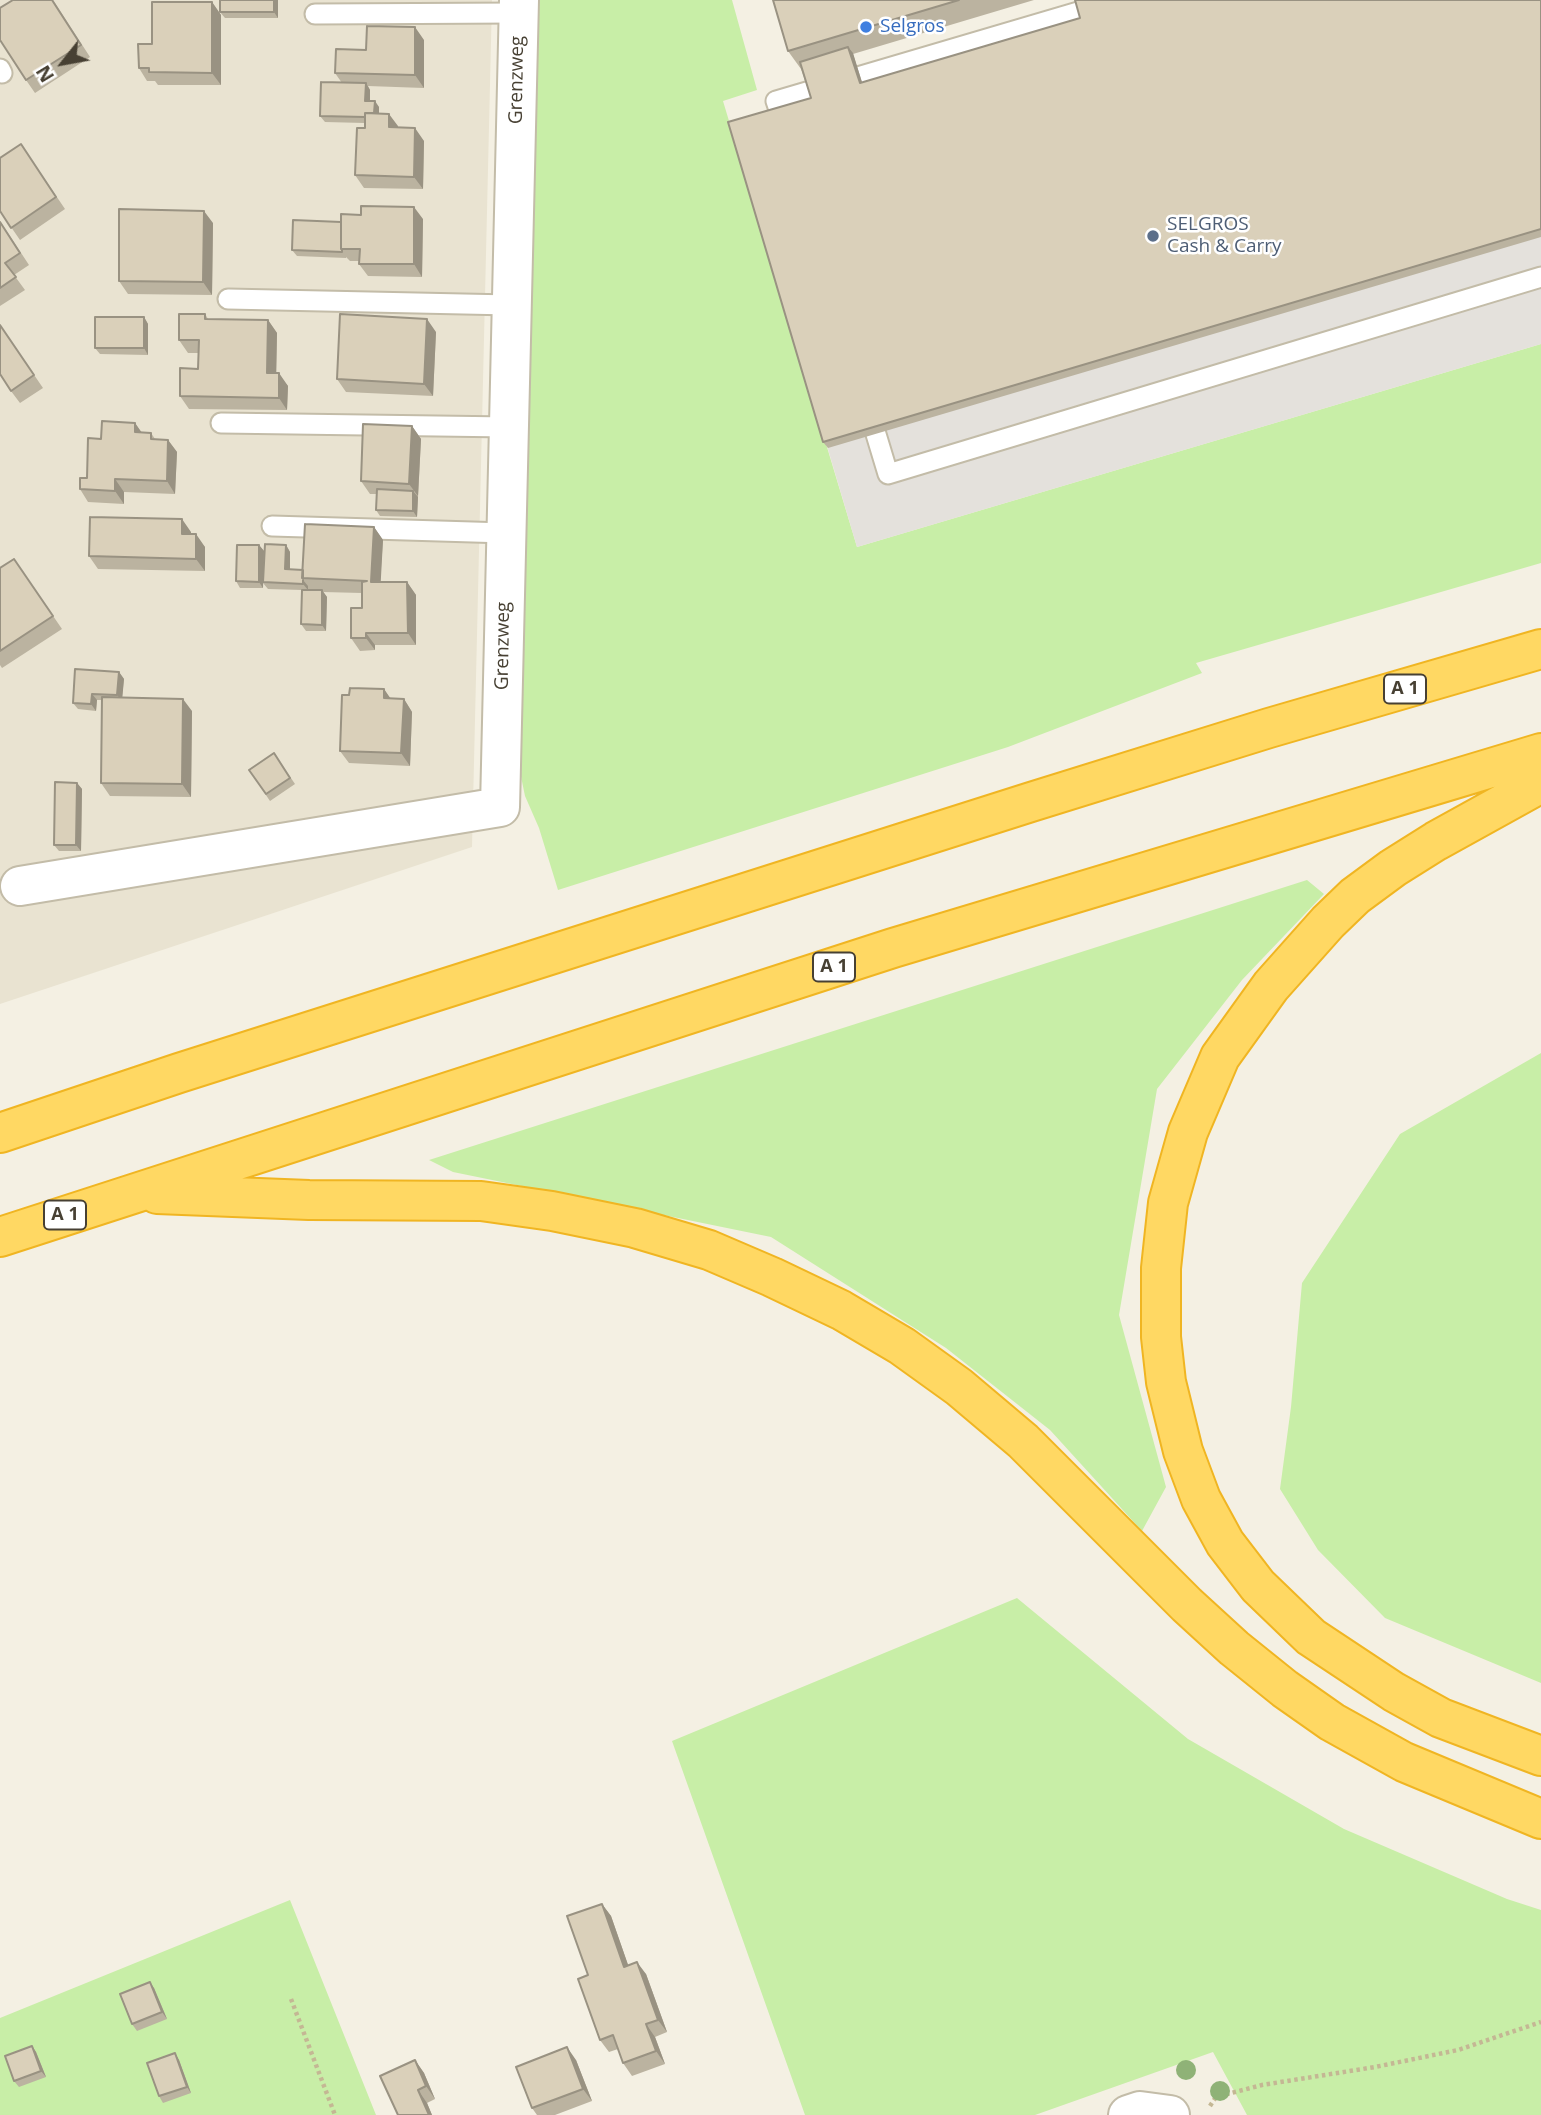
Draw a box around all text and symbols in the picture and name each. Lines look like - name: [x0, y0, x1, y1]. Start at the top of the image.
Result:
- place label: Selgros: [880, 16, 944, 38]
- marker: Selgros: [858, 19, 874, 35]
- north arrow: [28, 28, 98, 98]
- street label: Grenzweg: [505, 36, 529, 124]
- text: N: [30, 61, 60, 87]
- place label: SELGROS Cash & Carry: [1167, 214, 1282, 258]
- marker: SELGROS Cash & Carry: [1145, 228, 1161, 244]
- street label: Grenzweg: [491, 602, 515, 690]
- road number: A 1: [1384, 674, 1426, 704]
- road number: A 1: [813, 952, 855, 982]
- road number: A 1: [44, 1200, 86, 1230]

